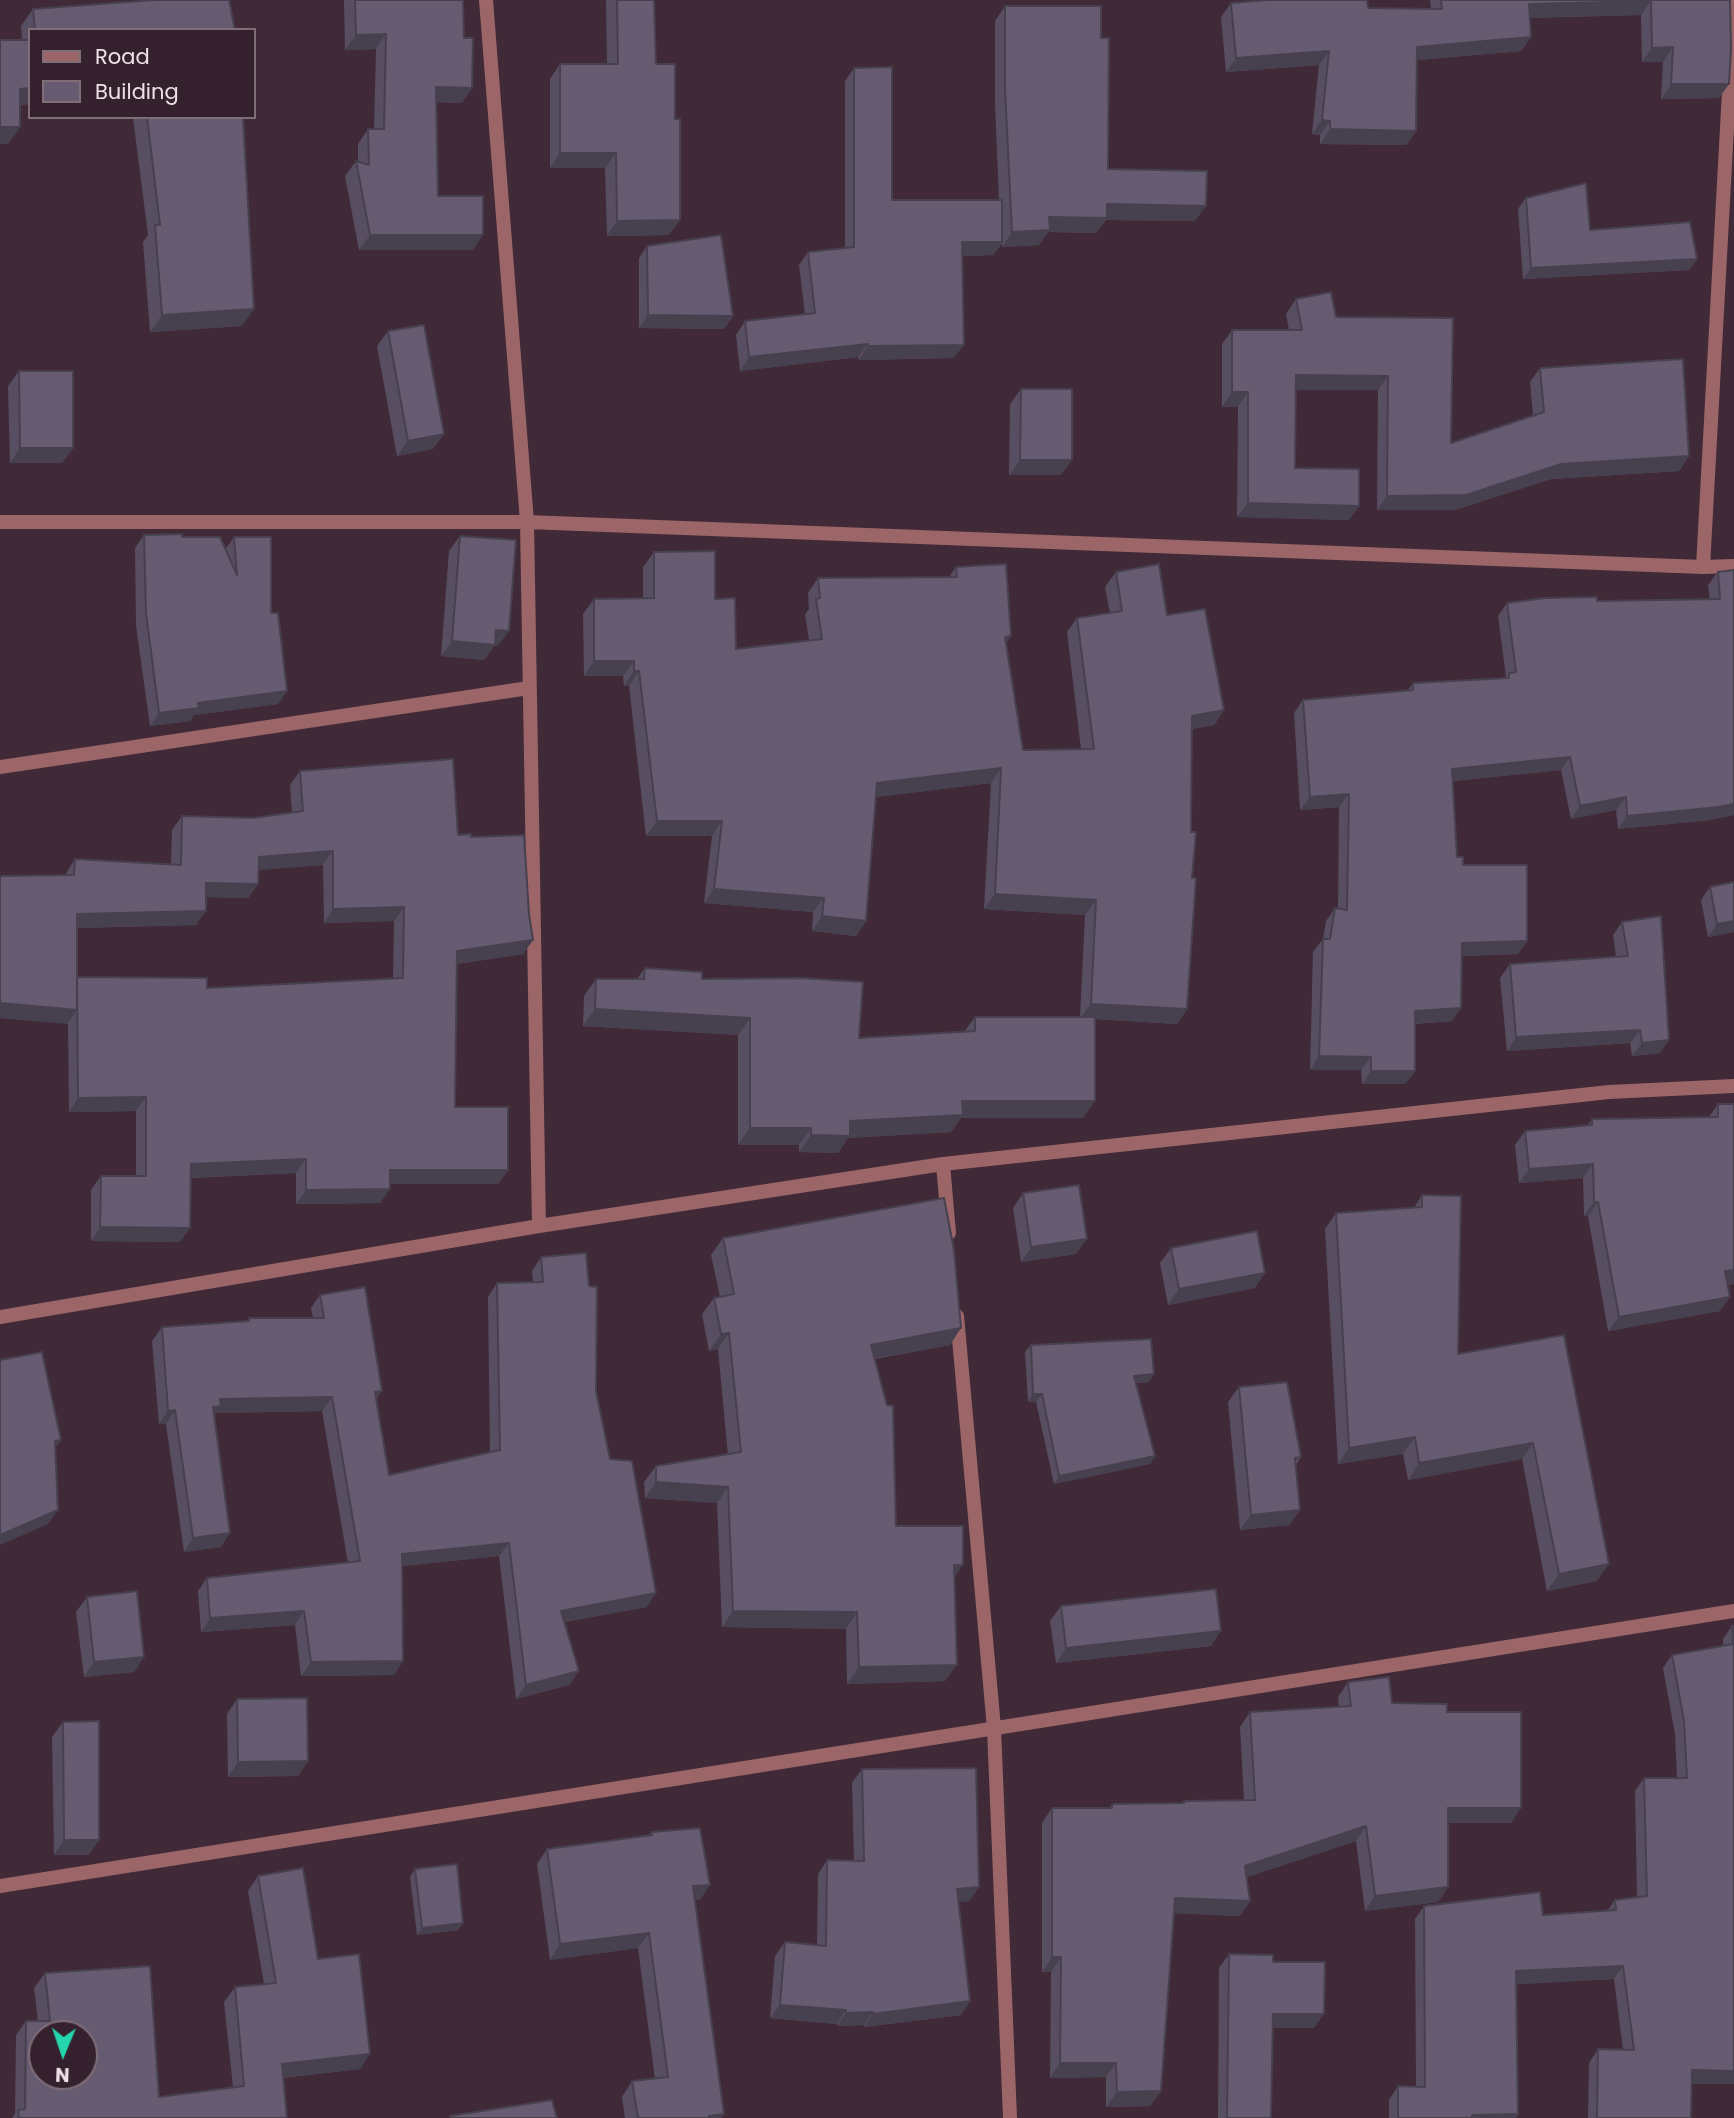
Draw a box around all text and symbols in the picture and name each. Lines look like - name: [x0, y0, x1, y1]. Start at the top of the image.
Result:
- legend: [28, 28, 256, 119]
- text: Road: [95, 42, 150, 71]
- text: Building: [95, 77, 179, 106]
- north arrow: [28, 2020, 98, 2090]
- text: N: [55, 2061, 70, 2088]

